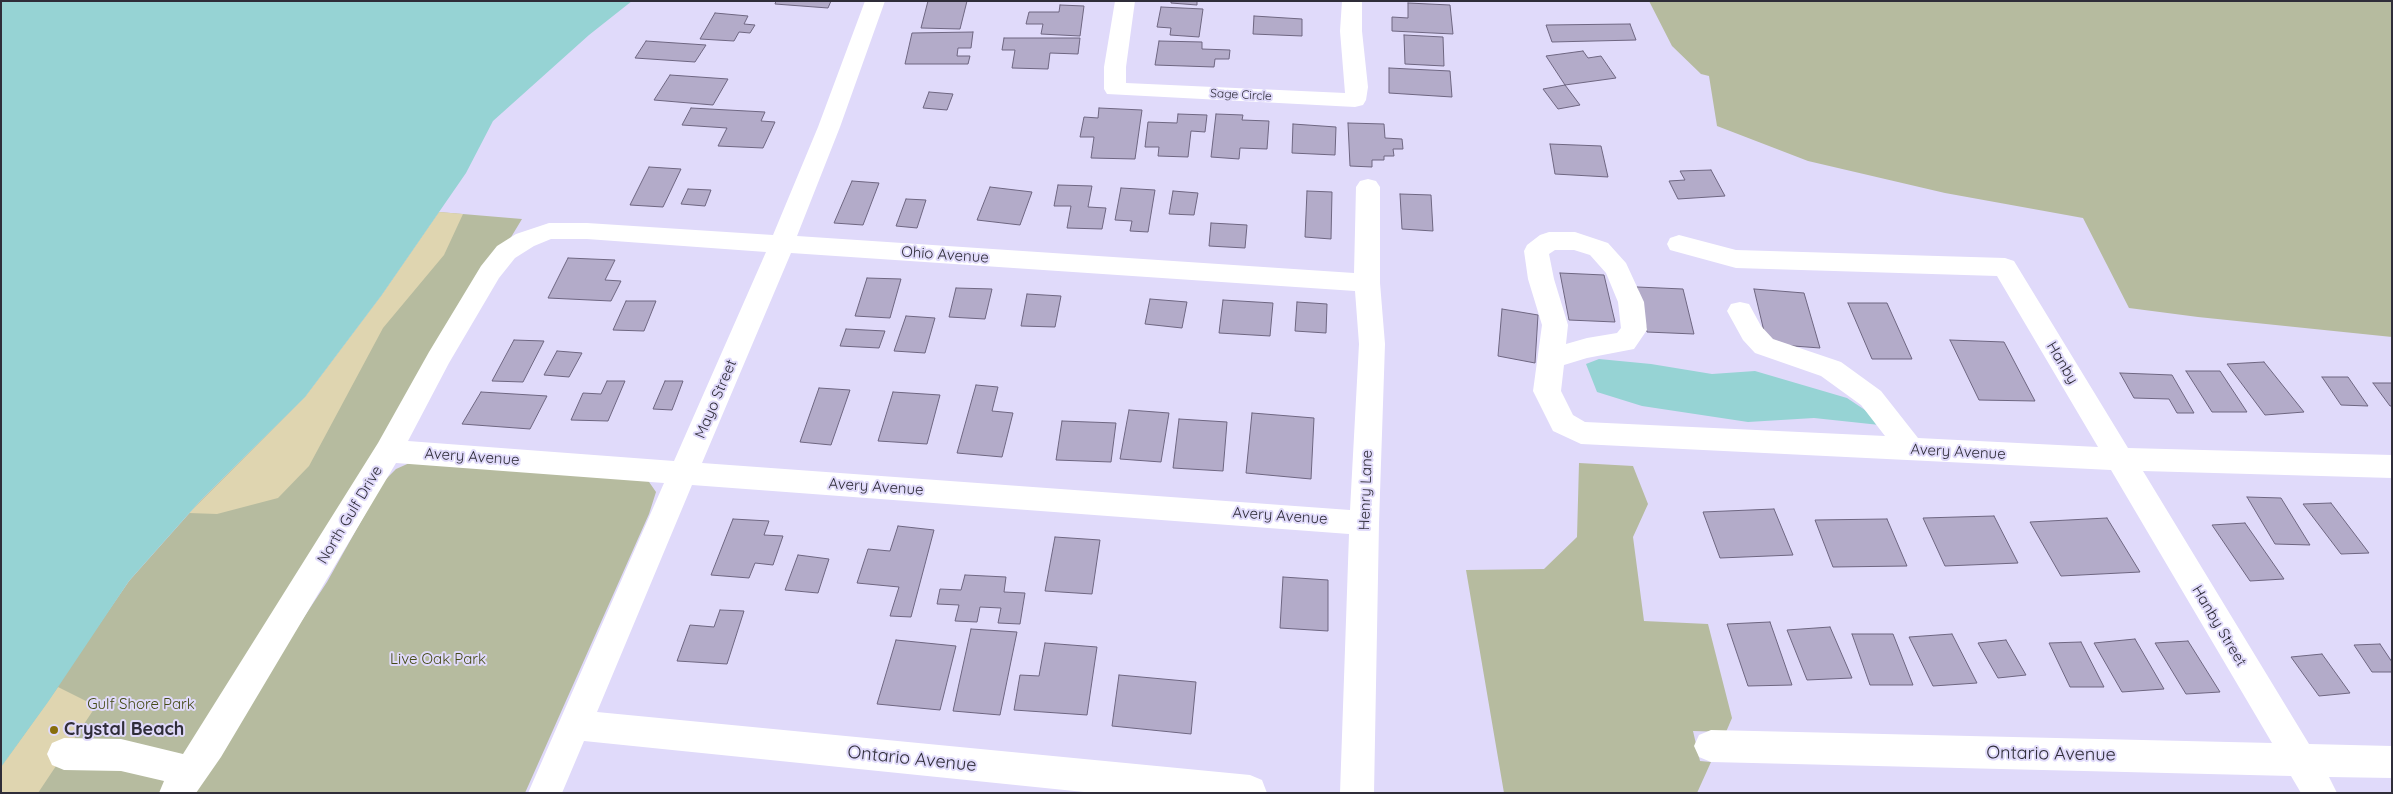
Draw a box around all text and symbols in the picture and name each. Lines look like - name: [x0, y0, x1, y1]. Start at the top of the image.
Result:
- street label: Sage Circle: [1210, 86, 1272, 104]
- street label: Ohio Avenue: [901, 243, 989, 267]
- street label: Hanby: [2042, 339, 2082, 387]
- street label: Mayo Street: [691, 357, 741, 441]
- street label: Avery Avenue: [1910, 441, 2006, 463]
- street label: Avery Avenue: [424, 445, 520, 469]
- street label: Henry Lane: [1356, 449, 1376, 531]
- street label: North Gulf Drive: [314, 463, 386, 567]
- street label: Avery Avenue: [828, 475, 924, 499]
- street label: Avery Avenue: [1232, 504, 1328, 528]
- street label: Hanby Street: [2188, 582, 2250, 670]
- park label: Live Oak Park: [390, 650, 486, 668]
- park label: Gulf Shore Park: [87, 695, 195, 713]
- place label: Crystal Beach: [64, 719, 184, 741]
- marker: Crystal Beach: [48, 724, 60, 736]
- street label: Ontario Avenue: [847, 741, 977, 777]
- street label: Ontario Avenue: [1986, 742, 2116, 766]

